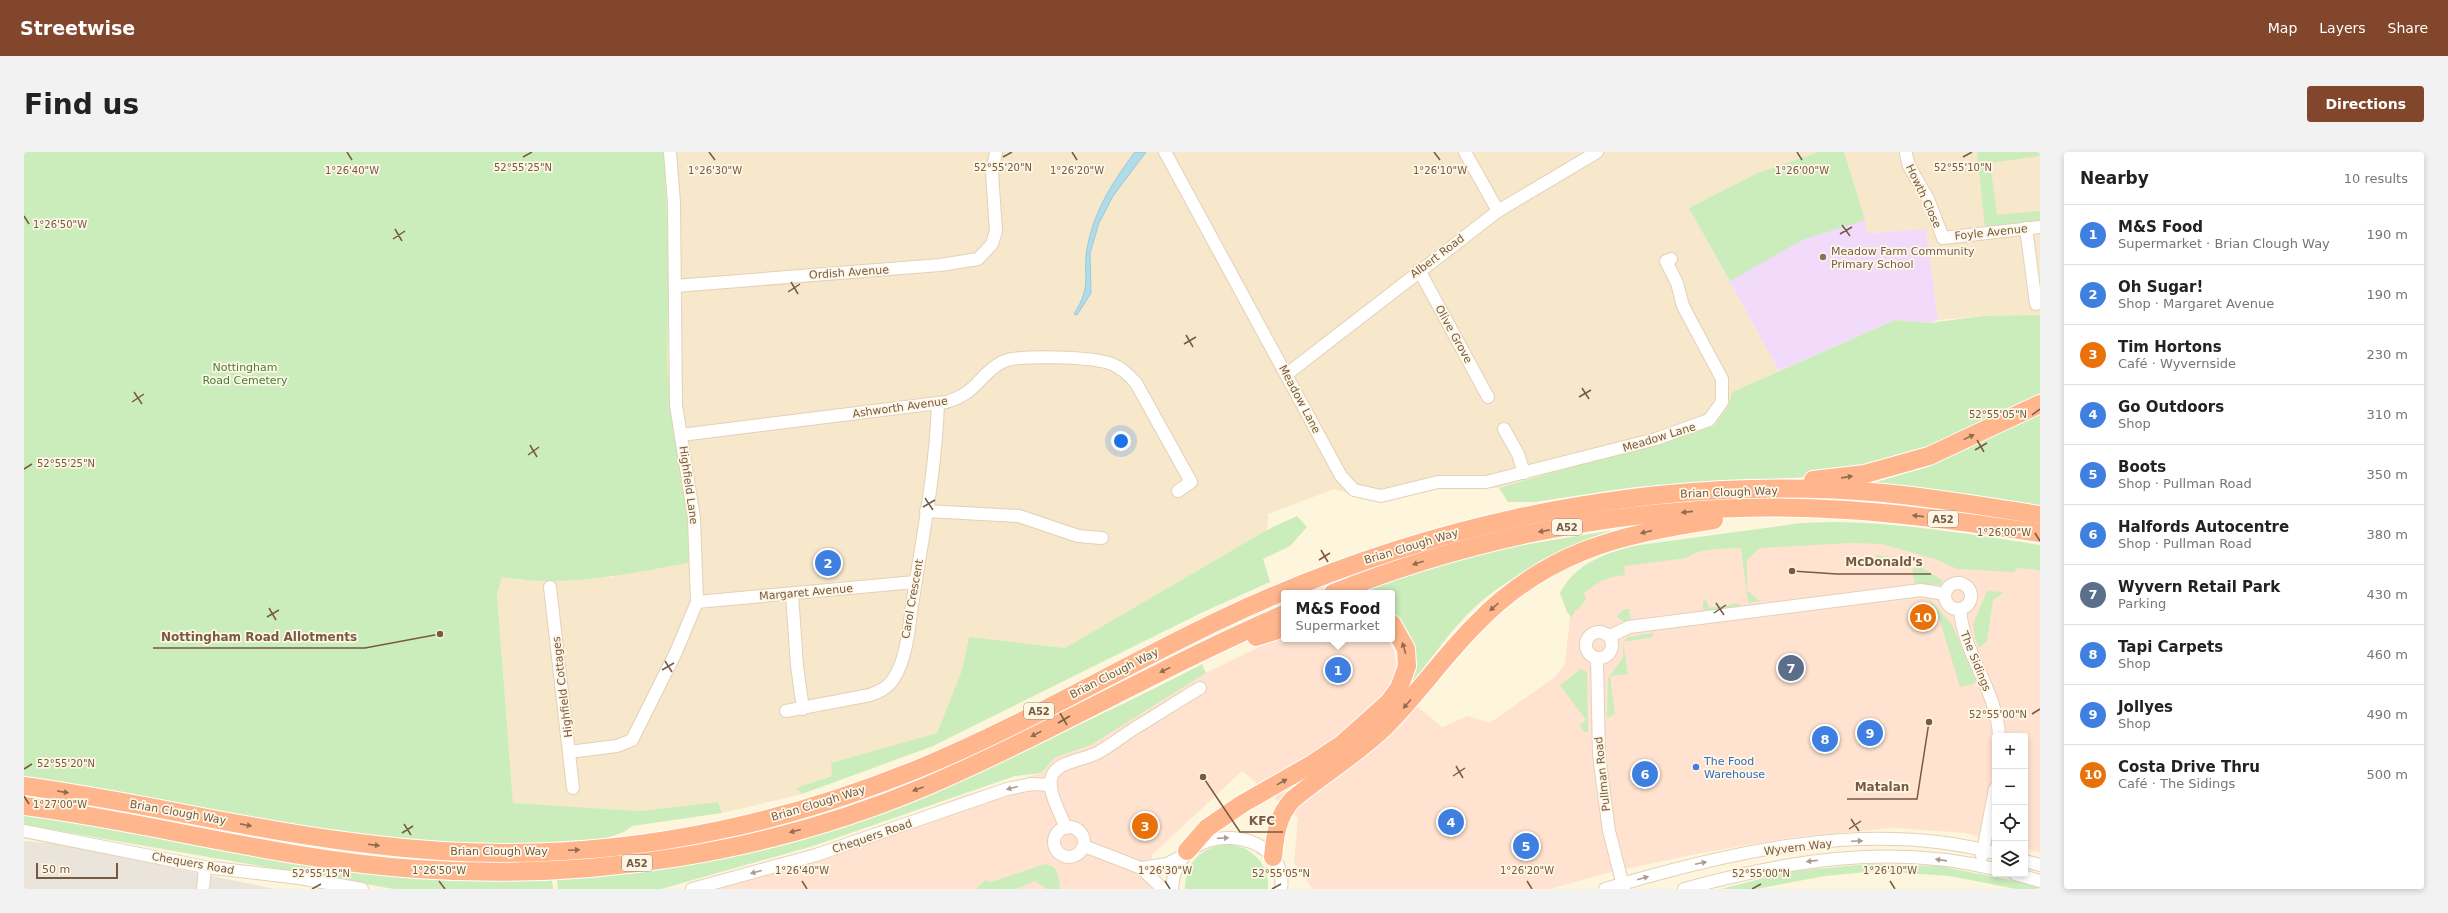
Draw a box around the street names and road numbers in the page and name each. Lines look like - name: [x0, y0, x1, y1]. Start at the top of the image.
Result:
- street label: Howth Close: [1903, 162, 1944, 230]
- street label: Foyle Avenue: [1954, 222, 2028, 243]
- street label: Albert Road: [1408, 232, 1467, 281]
- street label: Ordish Avenue: [809, 263, 890, 282]
- street label: Olive Grove: [1432, 303, 1475, 366]
- street label: Meadow Lane: [1276, 363, 1323, 436]
- street label: Ashworth Avenue: [852, 394, 949, 421]
- street label: Meadow Lane: [1621, 420, 1698, 455]
- street label: Highfield Lane: [677, 445, 700, 525]
- street label: Brian Clough Way: [1680, 484, 1779, 501]
- road number: A52: [1928, 511, 1958, 527]
- road number: A52: [1552, 519, 1582, 535]
- street label: Brian Clough Way: [1363, 526, 1460, 567]
- street label: Carol Crescent: [899, 558, 926, 640]
- street label: Margaret Avenue: [759, 582, 854, 603]
- street label: The Sidings: [1957, 628, 1994, 693]
- street label: Highfield Cottages: [550, 635, 575, 738]
- street label: Brian Clough Way: [1068, 645, 1161, 701]
- road number: A52: [1024, 703, 1054, 719]
- street label: Pullman Road: [1592, 736, 1613, 812]
- street label: Brian Clough Way: [770, 783, 867, 824]
- street label: Brian Clough Way: [129, 798, 228, 827]
- street label: Chequers Road: [831, 817, 914, 856]
- street label: Wyvern Way: [1763, 837, 1833, 858]
- street label: Brian Clough Way: [450, 845, 548, 858]
- street label: Chequers Road: [151, 850, 235, 877]
- road number: A52: [622, 855, 652, 871]

